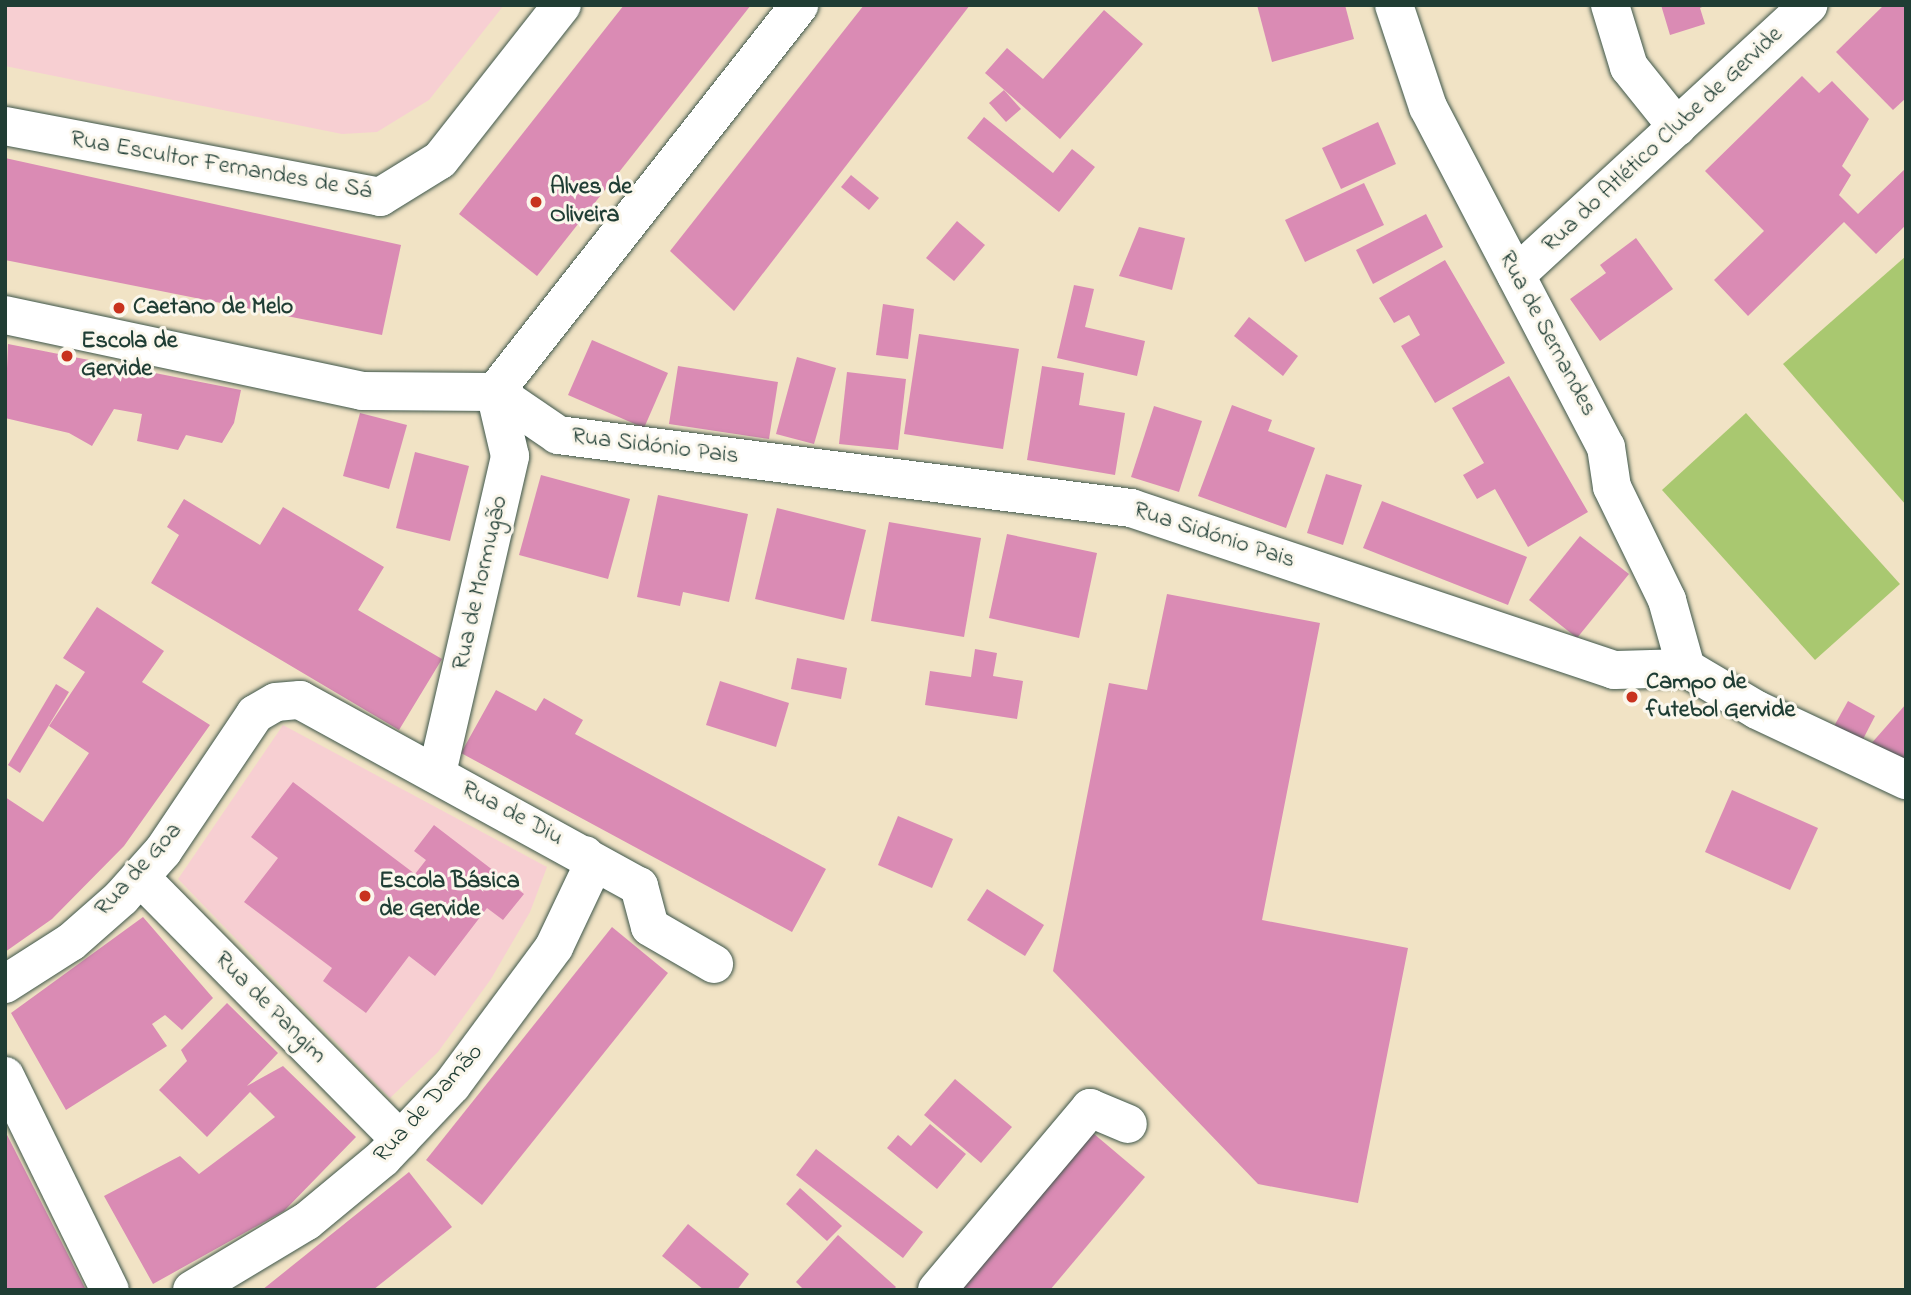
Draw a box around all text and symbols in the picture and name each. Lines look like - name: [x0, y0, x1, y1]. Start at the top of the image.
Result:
- street label: Rua do Atlético Clube de Gervide: [1537, 21, 1789, 259]
- street label: Rua Escultor Fernandes de Sá: [68, 125, 374, 207]
- place label: Alves de Oliveira: [550, 174, 632, 230]
- marker: Alves de Oliveira: [528, 194, 544, 210]
- street label: Rua de Sernandes: [1491, 247, 1603, 421]
- place label: Caetano de Melo: [133, 294, 293, 322]
- marker: Caetano de Melo: [111, 300, 127, 316]
- place label: Escola de Gervide: [81, 328, 177, 384]
- marker: Escola de Gervide: [59, 348, 75, 364]
- street label: Rua Sidónio Pais: [570, 422, 740, 472]
- street label: Rua de Mormugão: [447, 493, 515, 673]
- street label: Rua Sidónio Pais: [1130, 496, 1298, 576]
- place label: Campo de futebol Gervide: [1646, 669, 1795, 725]
- marker: Campo de futebol Gervide: [1624, 689, 1640, 705]
- street label: Rua de Diu: [456, 775, 568, 853]
- street label: Rua de Goa: [89, 817, 189, 923]
- place label: Escola Básica de Gervide: [379, 868, 520, 924]
- marker: Escola Básica de Gervide: [357, 888, 373, 904]
- street label: Rua de Pangim: [208, 946, 332, 1070]
- street label: Rua de Damão: [368, 1039, 490, 1169]

